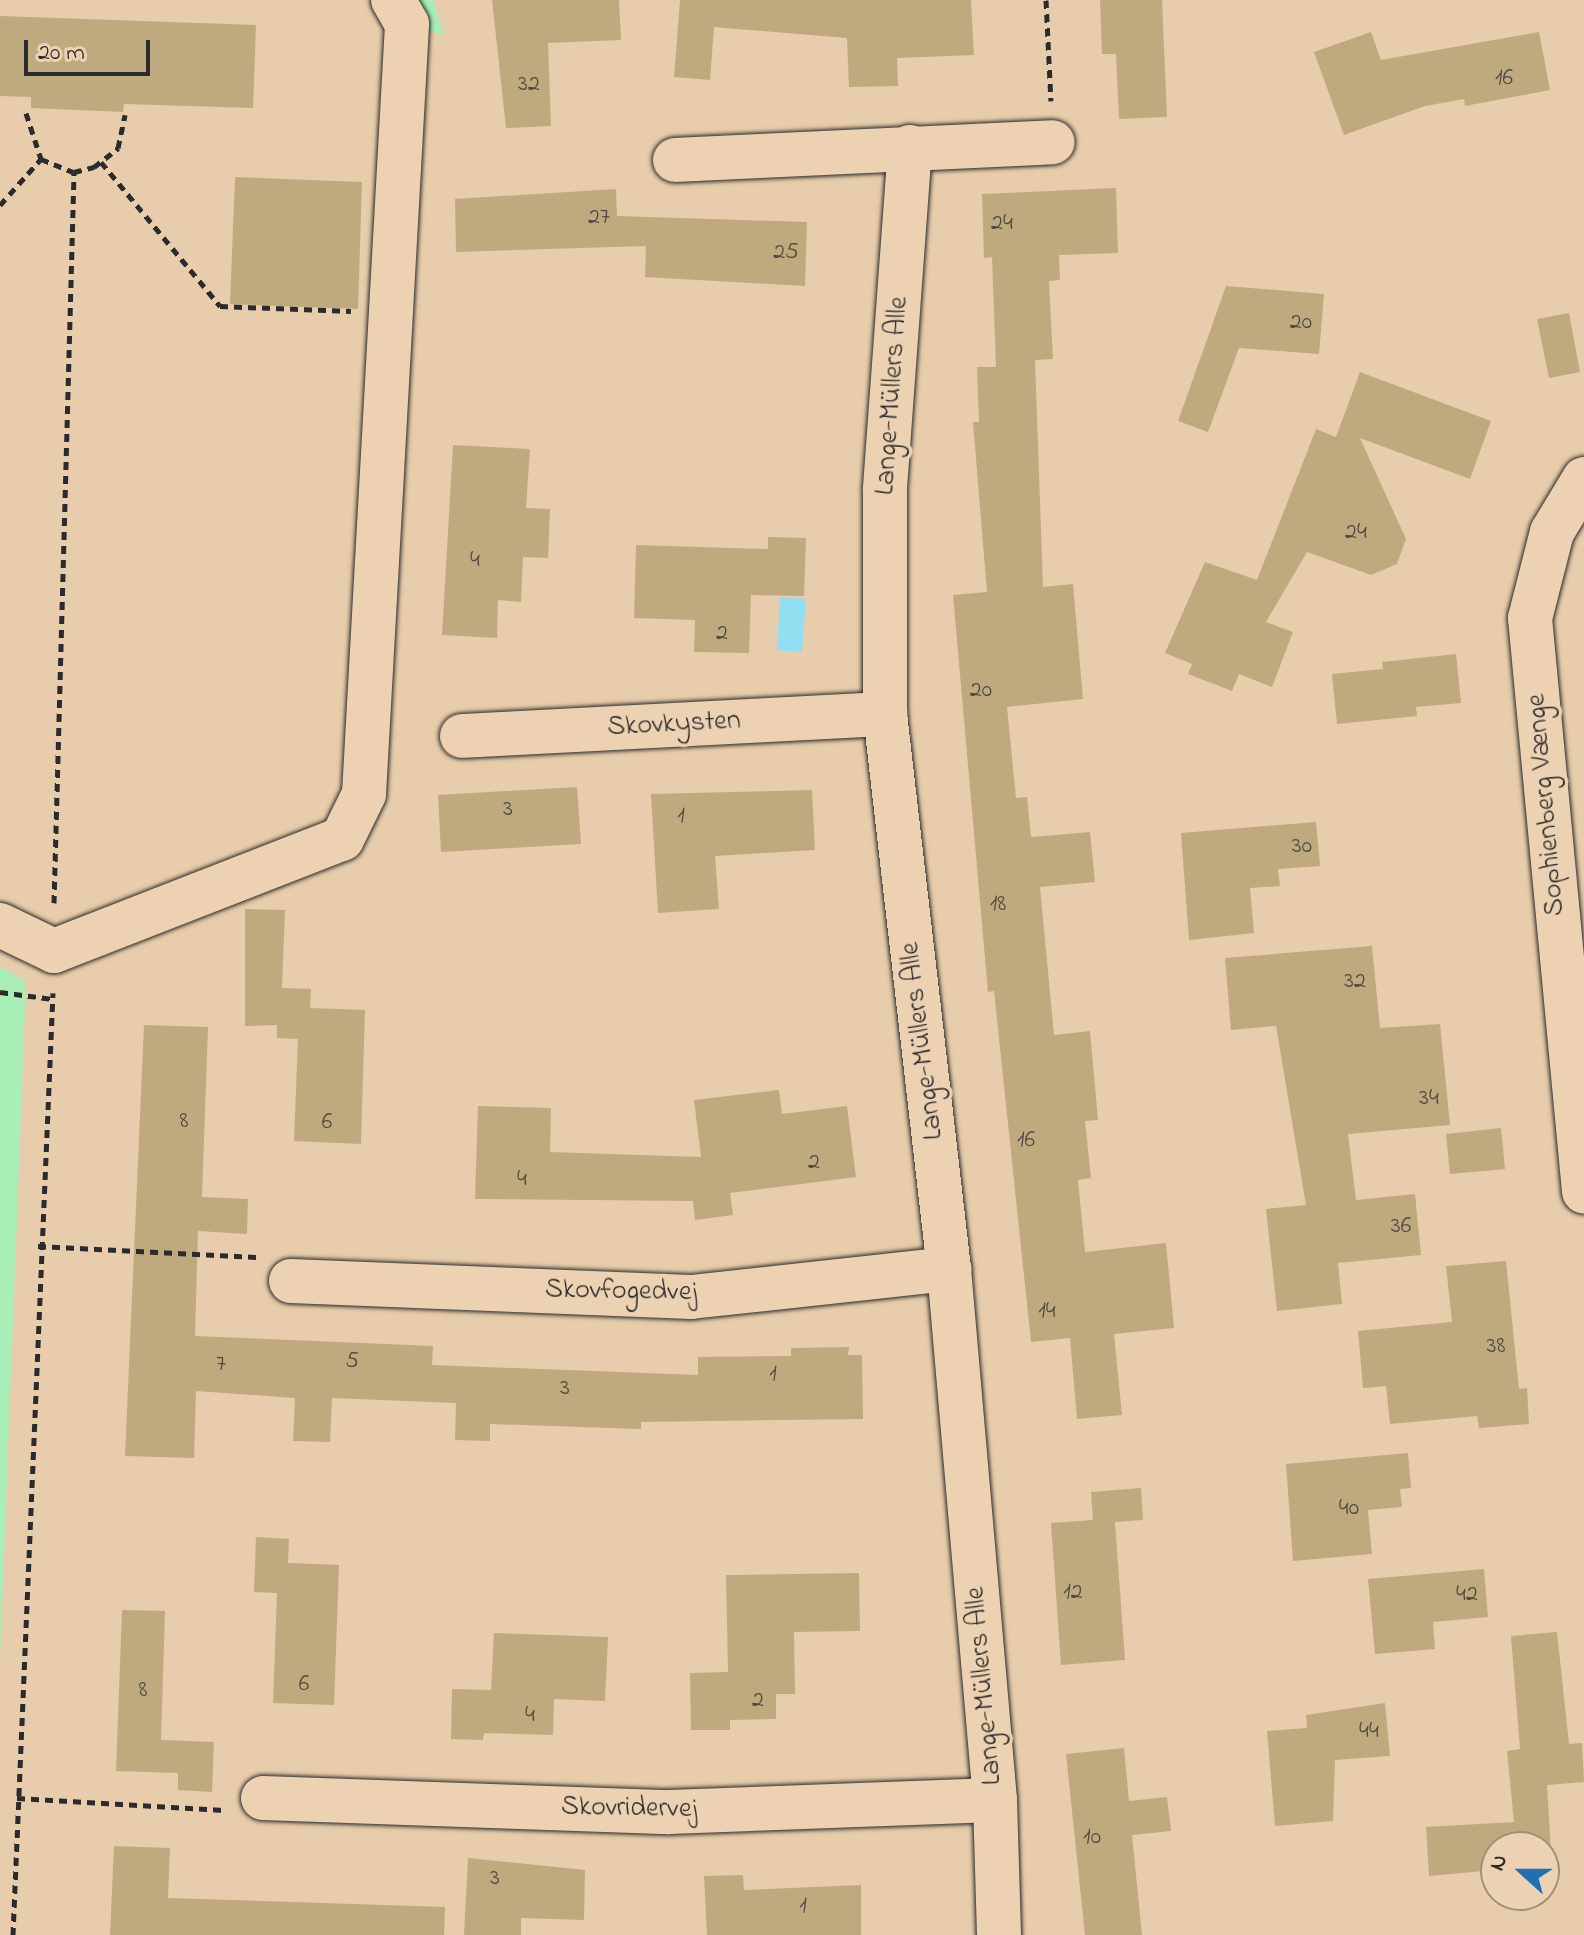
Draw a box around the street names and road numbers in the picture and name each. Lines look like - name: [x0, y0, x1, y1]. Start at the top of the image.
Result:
- street label: Lange-Müllers Alle: [869, 296, 917, 496]
- street label: Sophienberg Vænge: [1521, 692, 1573, 918]
- street label: Skovkysten: [606, 705, 742, 745]
- street label: Lange-Müllers Alle: [894, 940, 952, 1142]
- street label: Skovfogedvej: [545, 1274, 697, 1310]
- street label: Lange-Müllers Alle: [960, 1585, 1010, 1787]
- street label: Skovridervej: [561, 1791, 697, 1827]

